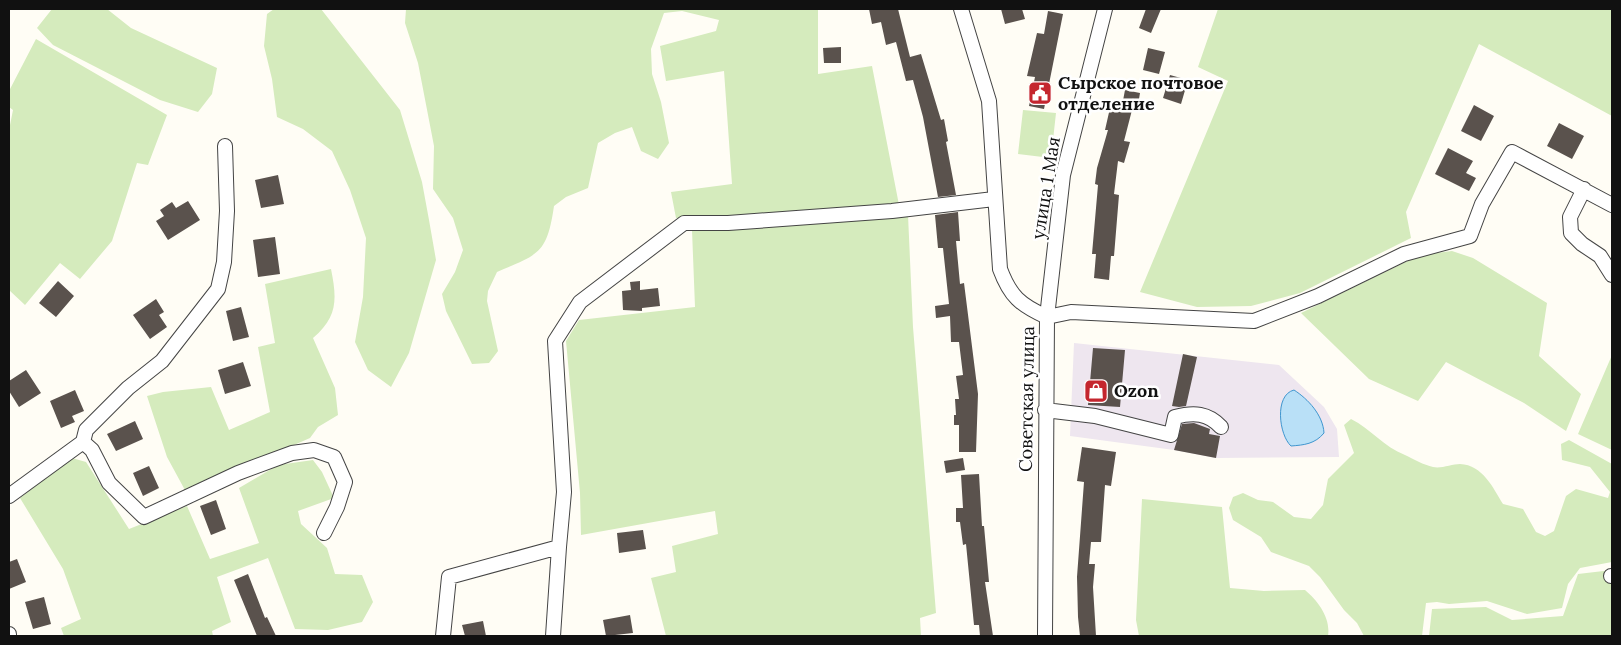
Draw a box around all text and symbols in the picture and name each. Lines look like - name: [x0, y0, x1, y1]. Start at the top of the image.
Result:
- place label: Сырское почтовое отделение: [1058, 71, 1224, 115]
- public building icon: Сырское почтовое отделение: [1027, 80, 1053, 106]
- street label: улица 1 Мая: [1026, 135, 1065, 241]
- street label: Советская улица: [1014, 326, 1039, 472]
- shop icon: Ozon: [1083, 378, 1109, 404]
- place label: Ozon: [1114, 379, 1159, 402]

